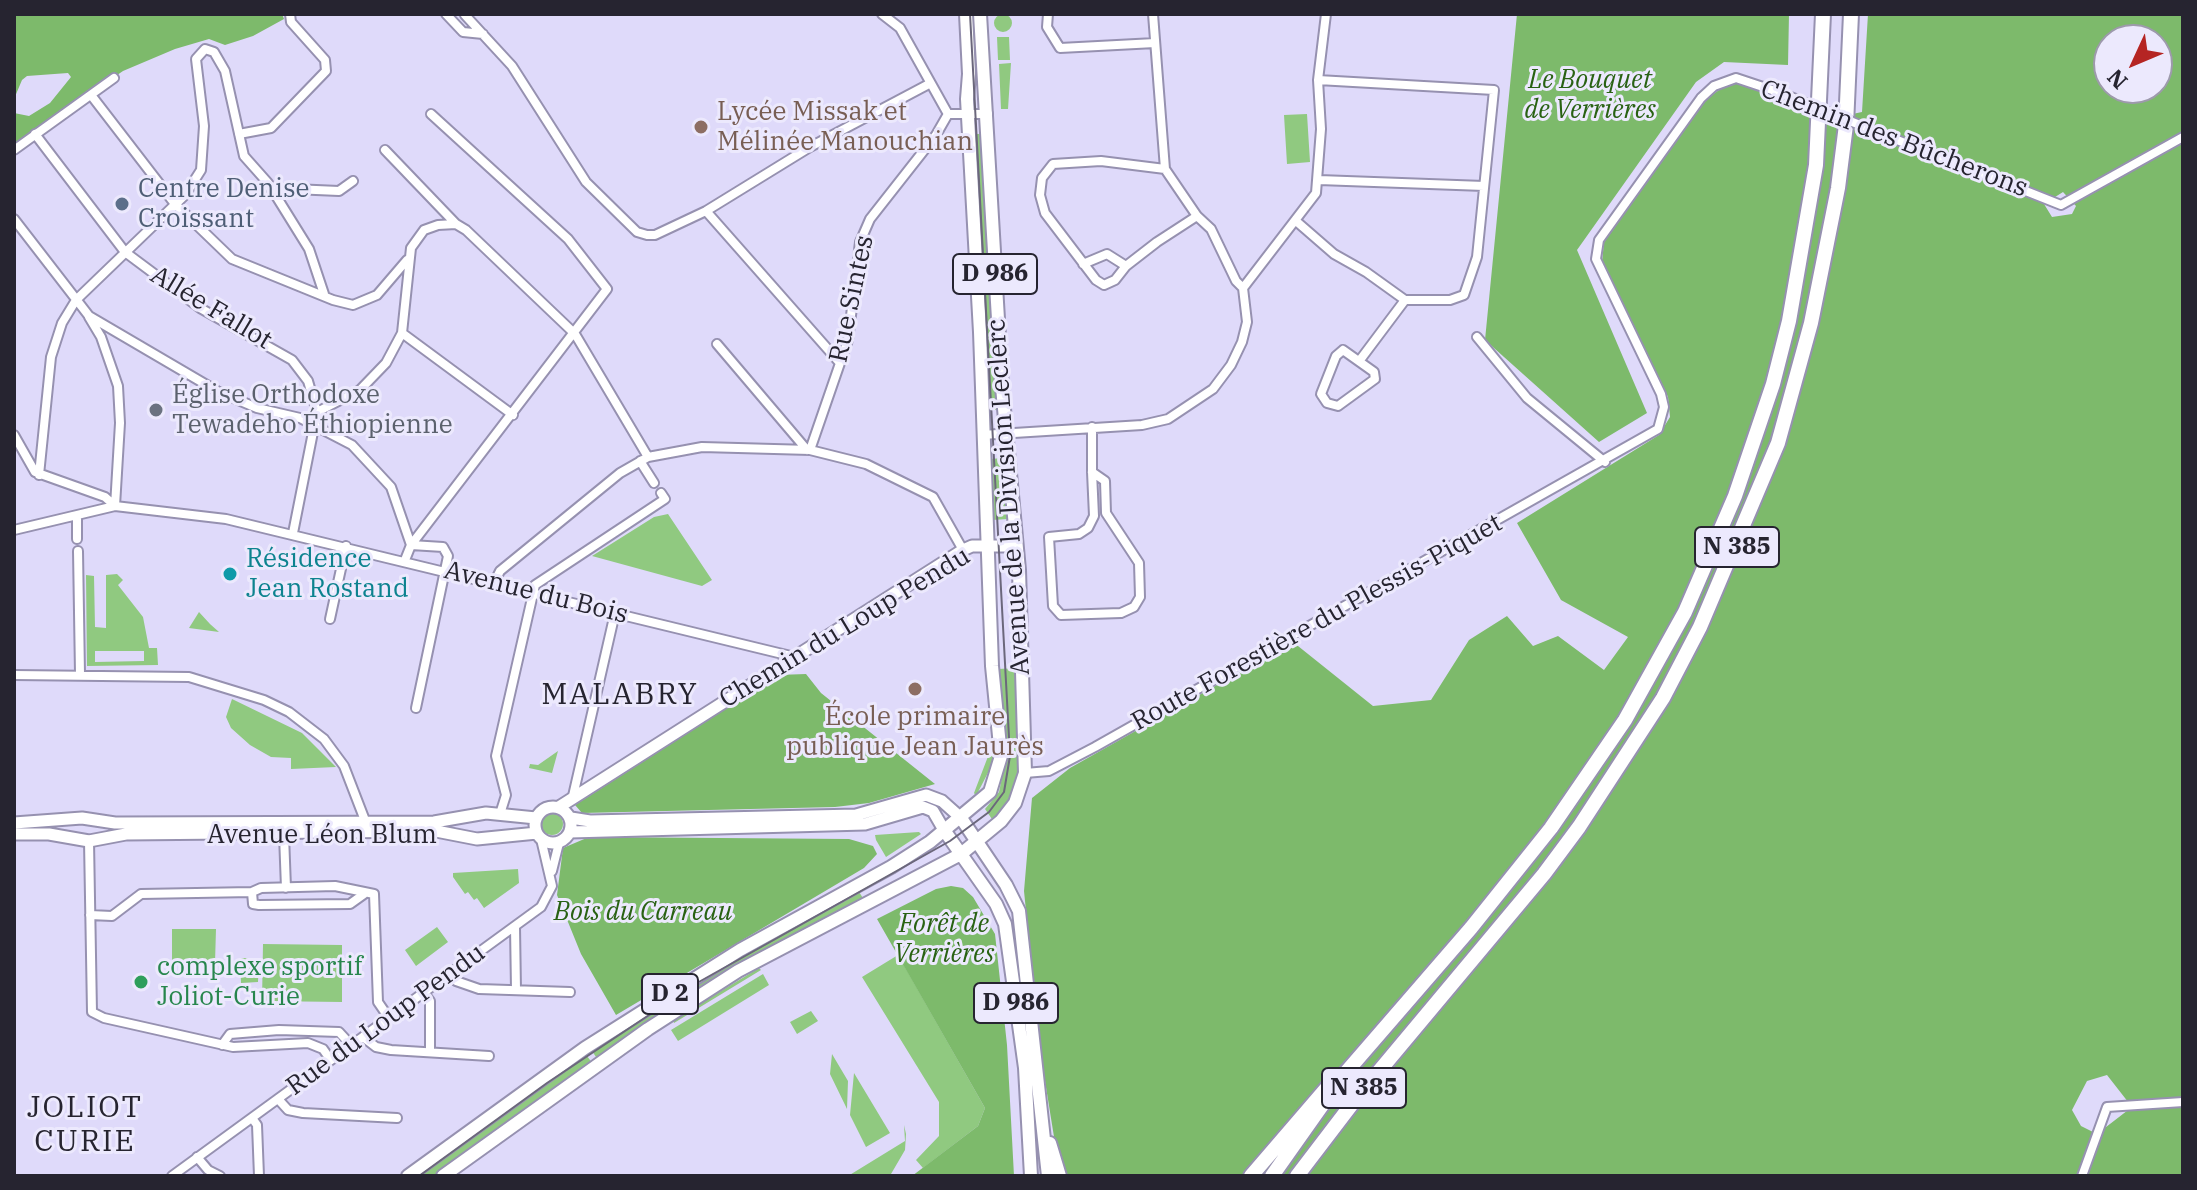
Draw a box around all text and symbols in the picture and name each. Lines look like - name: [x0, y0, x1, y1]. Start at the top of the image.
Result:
- north arrow: [2093, 24, 2173, 104]
- text: N: [2100, 63, 2133, 96]
- park label: Le Bouquet de Verrières: [1524, 64, 1656, 126]
- street label: Chemin des Bûcherons: [1756, 74, 2032, 204]
- place label: Lycée Missak et Mélinée Manouchian: [717, 96, 973, 158]
- marker: Lycée Missak et Mélinée Manouchian: [692, 118, 710, 136]
- place label: Centre Denise Croissant: [138, 173, 310, 234]
- marker: Centre Denise Croissant: [113, 195, 131, 213]
- street label: Rue Sintes: [823, 233, 881, 365]
- road number: D 986: [953, 254, 1037, 294]
- street label: Allée Fallot: [145, 260, 277, 356]
- street label: Avenue de la Division Leclerc: [981, 318, 1037, 676]
- place label: Église Orthodoxe Tewadeho Éthiopienne: [172, 379, 453, 440]
- marker: Église Orthodoxe Tewadeho Éthiopienne: [147, 401, 165, 419]
- street label: Route Forestière du Plessis-Piquet: [1126, 508, 1508, 738]
- road number: N 385: [1695, 527, 1779, 567]
- street label: Chemin du Loup Pendu: [714, 541, 976, 715]
- place label: Résidence Jean Rostand: [246, 543, 409, 604]
- street label: Avenue du Bois: [441, 555, 631, 631]
- marker: Résidence Jean Rostand: [221, 565, 239, 583]
- district label: MALABRY: [541, 677, 699, 713]
- marker: École primaire publique Jean Jaurès: [906, 680, 924, 698]
- place label: École primaire publique Jean Jaurès: [786, 701, 1044, 762]
- street label: Avenue Léon Blum: [207, 819, 437, 851]
- park label: Bois du Carreau: [554, 896, 732, 928]
- park label: Forêt de Verrières: [894, 908, 994, 970]
- street label: Rue du Loup Pendu: [281, 938, 491, 1102]
- place label: complexe sportif Joliot-Curie: [157, 951, 363, 1012]
- marker: complexe sportif Joliot-Curie: [132, 973, 150, 991]
- road number: D 2: [642, 974, 698, 1014]
- road number: D 986: [974, 983, 1058, 1023]
- road number: N 385: [1322, 1068, 1406, 1108]
- district label: JOLIOT CURIE: [27, 1090, 143, 1160]

